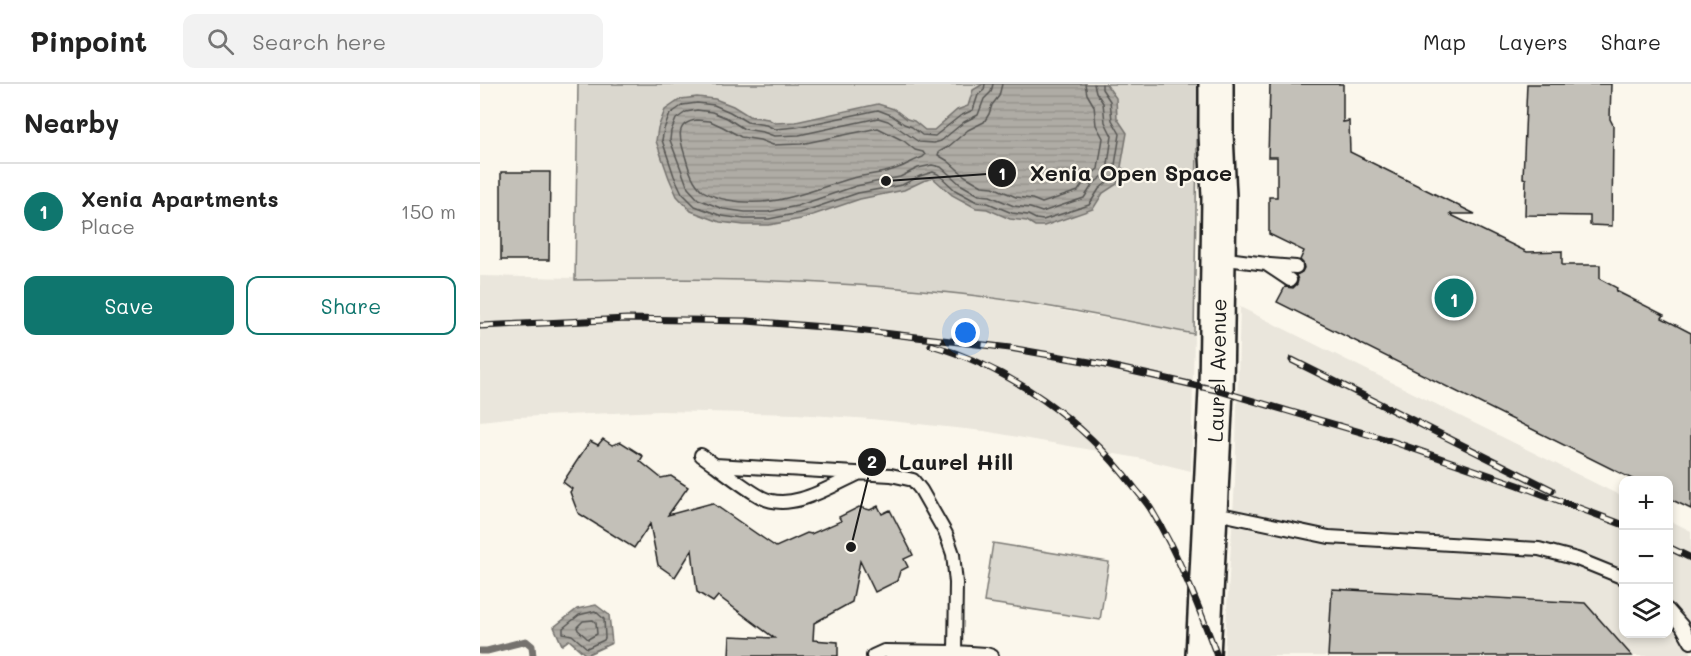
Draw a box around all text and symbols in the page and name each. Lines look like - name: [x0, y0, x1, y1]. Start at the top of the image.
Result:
- search box: [183, 14, 603, 68]
- text: Pinpoint: [30, 23, 147, 59]
- icon: search: [204, 25, 237, 58]
- text: Search here: [252, 27, 386, 56]
- text: Map: [1423, 28, 1466, 55]
- text: Layers: [1499, 28, 1568, 55]
- text: Share: [1601, 28, 1661, 55]
- text: Nearby: [24, 106, 119, 140]
- callout: Xenia Open Space: [987, 153, 1244, 193]
- text: Xenia Open Space: [1030, 158, 1232, 187]
- text: 1: [998, 161, 1006, 185]
- text: Xenia Apartments: [81, 184, 279, 213]
- text: 1: [39, 198, 48, 224]
- text: 150 m: [401, 198, 456, 224]
- text: Place: [81, 213, 135, 239]
- button: Save: [24, 276, 234, 335]
- button: Share: [246, 276, 456, 335]
- pin: 1: [1434, 276, 1474, 320]
- street label: Laurel Avenue: [1200, 298, 1231, 443]
- your location: [951, 318, 980, 347]
- callout: Laurel Hill: [857, 442, 1025, 482]
- text: Laurel Hill: [899, 447, 1013, 476]
- text: 2: [867, 449, 877, 473]
- map controls: [1619, 476, 1673, 638]
- button: +: [1619, 476, 1673, 530]
- button: −: [1619, 530, 1673, 584]
- button: layers: [1619, 584, 1673, 638]

